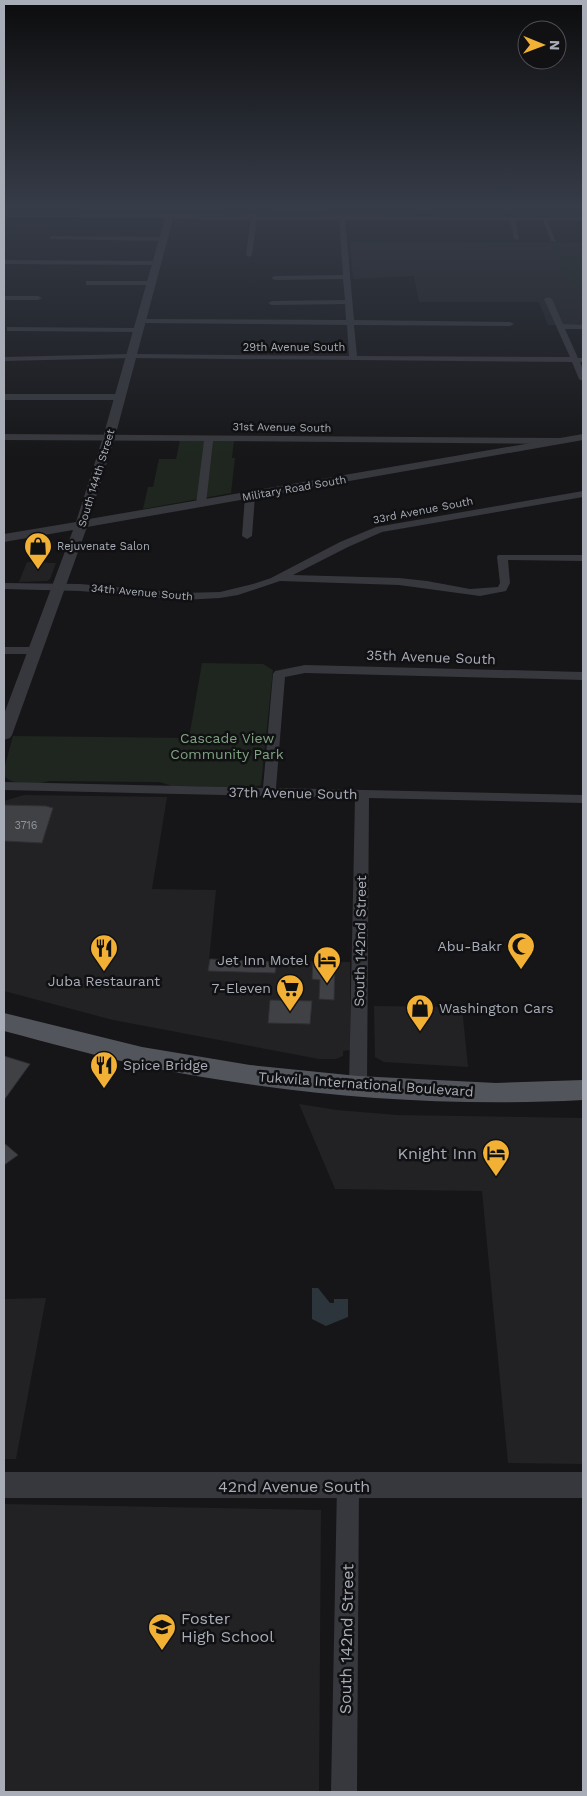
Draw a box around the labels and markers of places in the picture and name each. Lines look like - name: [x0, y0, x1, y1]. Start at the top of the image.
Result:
- shop icon: Rejuvenate Salon: [23, 531, 53, 570]
- place label: Rejuvenate Salon: [57, 540, 150, 553]
- mosque icon: Abu-Bakr: [506, 931, 536, 970]
- restaurant icon: Juba Restaurant: [89, 933, 119, 972]
- place label: Abu-Bakr: [437, 938, 502, 954]
- hotel icon: Jet Inn Motel: [312, 945, 342, 984]
- place label: Jet Inn Motel: [217, 952, 309, 968]
- place label: Juba Restaurant: [48, 973, 160, 989]
- supermarket icon: 7-Eleven: [275, 973, 305, 1012]
- place label: 7-Eleven: [212, 980, 271, 996]
- shop icon: Washington Cars: [405, 993, 435, 1032]
- place label: Washington Cars: [439, 1000, 554, 1016]
- restaurant icon: Spice Bridge: [89, 1050, 119, 1089]
- place label: Spice Bridge: [123, 1057, 208, 1073]
- hotel icon: Knight Inn: [481, 1138, 511, 1177]
- place label: Knight Inn: [397, 1144, 477, 1163]
- place label: Foster High School: [181, 1609, 274, 1646]
- school or university icon: Foster High School: [147, 1612, 177, 1651]

